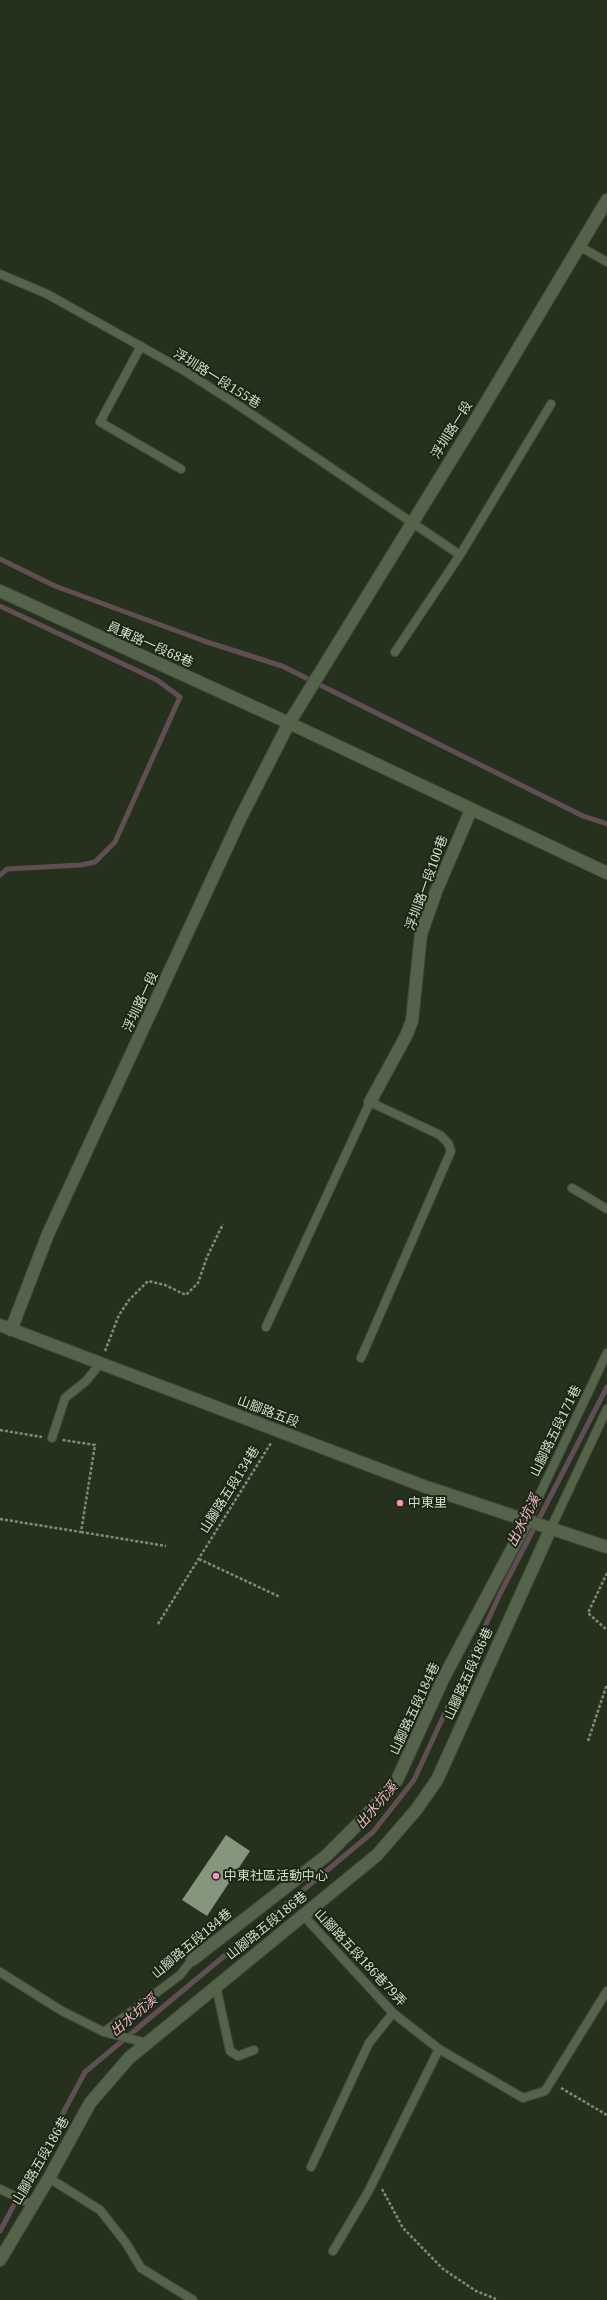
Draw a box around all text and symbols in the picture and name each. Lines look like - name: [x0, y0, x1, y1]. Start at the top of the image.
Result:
- street label: 浮圳路一段155巷: [171, 346, 263, 412]
- street label: 浮圳路一段: [428, 398, 476, 462]
- street label: 員東路一段68巷: [105, 619, 195, 671]
- street label: 浮圳路一段100巷: [403, 833, 451, 933]
- street label: 浮圳路一段: [120, 969, 162, 1035]
- street label: 山腳路五段171巷: [527, 1383, 585, 1479]
- street label: 山腳路五段: [235, 1393, 301, 1431]
- street label: 山腳路五段134巷: [197, 1444, 263, 1536]
- water label: 出水坑溪: [504, 1492, 544, 1550]
- place label: 中東里: [408, 1495, 447, 1511]
- marker: 中東里: [395, 1498, 405, 1508]
- street label: 山腳路五段186巷: [442, 1625, 496, 1723]
- street label: 山腳路五段184巷: [387, 1660, 443, 1758]
- water label: 出水坑溪: [353, 1779, 401, 1833]
- place label: 中東社區活動中心: [224, 1868, 328, 1884]
- marker: 中東社區活動中心: [211, 1871, 221, 1881]
- street label: 山腳路五段186巷: [223, 1889, 311, 1963]
- street label: 山腳路五段184巷: [149, 1906, 235, 1982]
- street label: 山腳路五段186巷79弄: [311, 1906, 409, 2010]
- water label: 出水坑溪: [107, 1992, 161, 2040]
- street label: 山腳路五段186巷: [9, 2114, 73, 2208]

